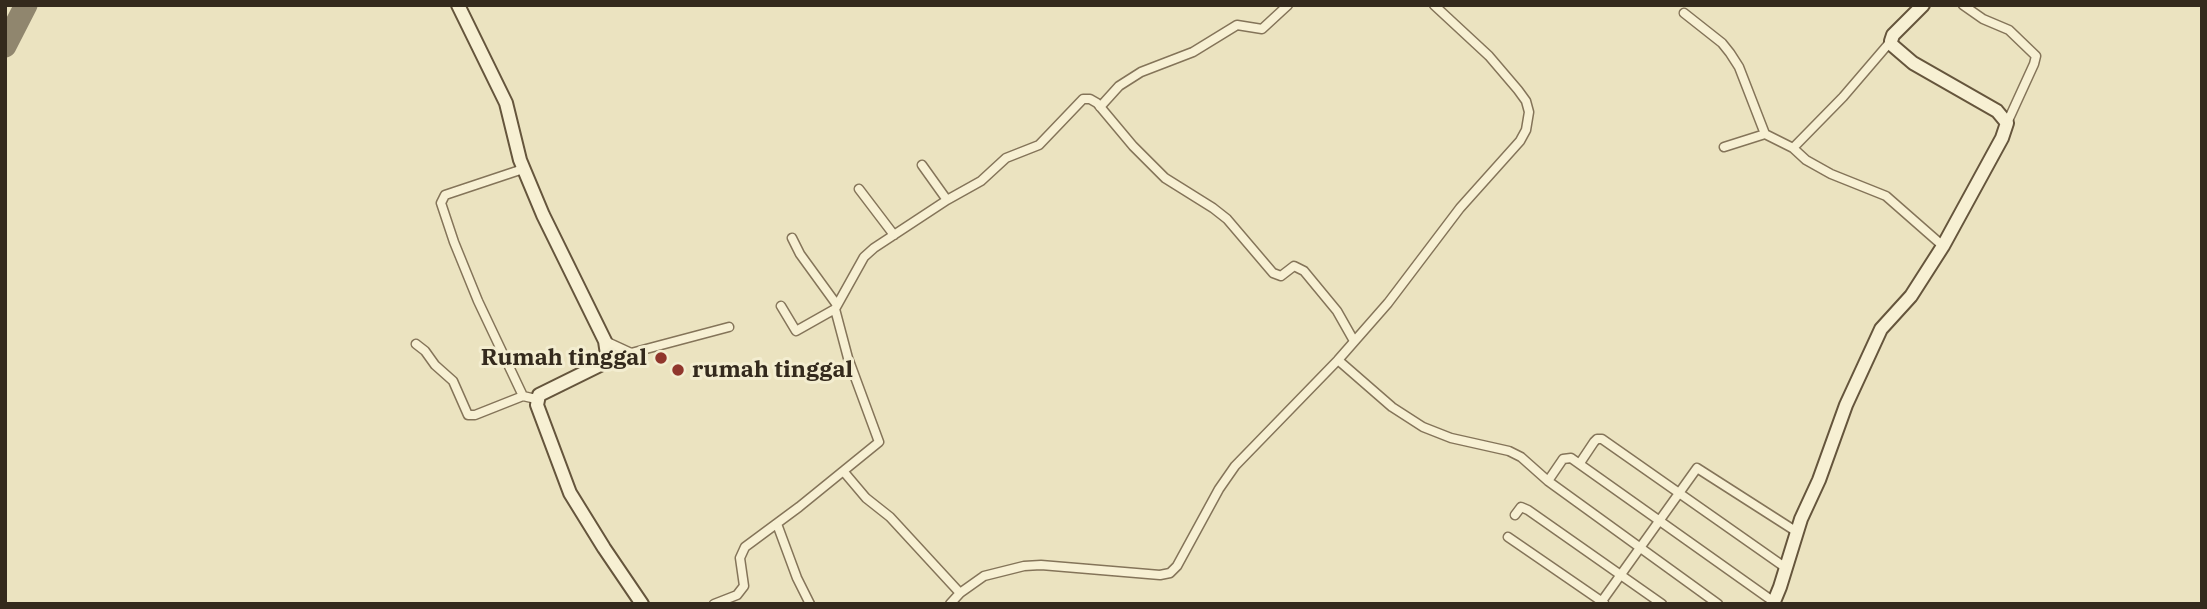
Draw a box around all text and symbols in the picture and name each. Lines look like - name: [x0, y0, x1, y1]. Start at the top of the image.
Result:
- place label: Rumah tinggal: [481, 344, 647, 372]
- marker: Rumah tinggal: [653, 350, 669, 366]
- place label: rumah tinggal: [692, 356, 853, 384]
- marker: rumah tinggal: [670, 362, 686, 378]

